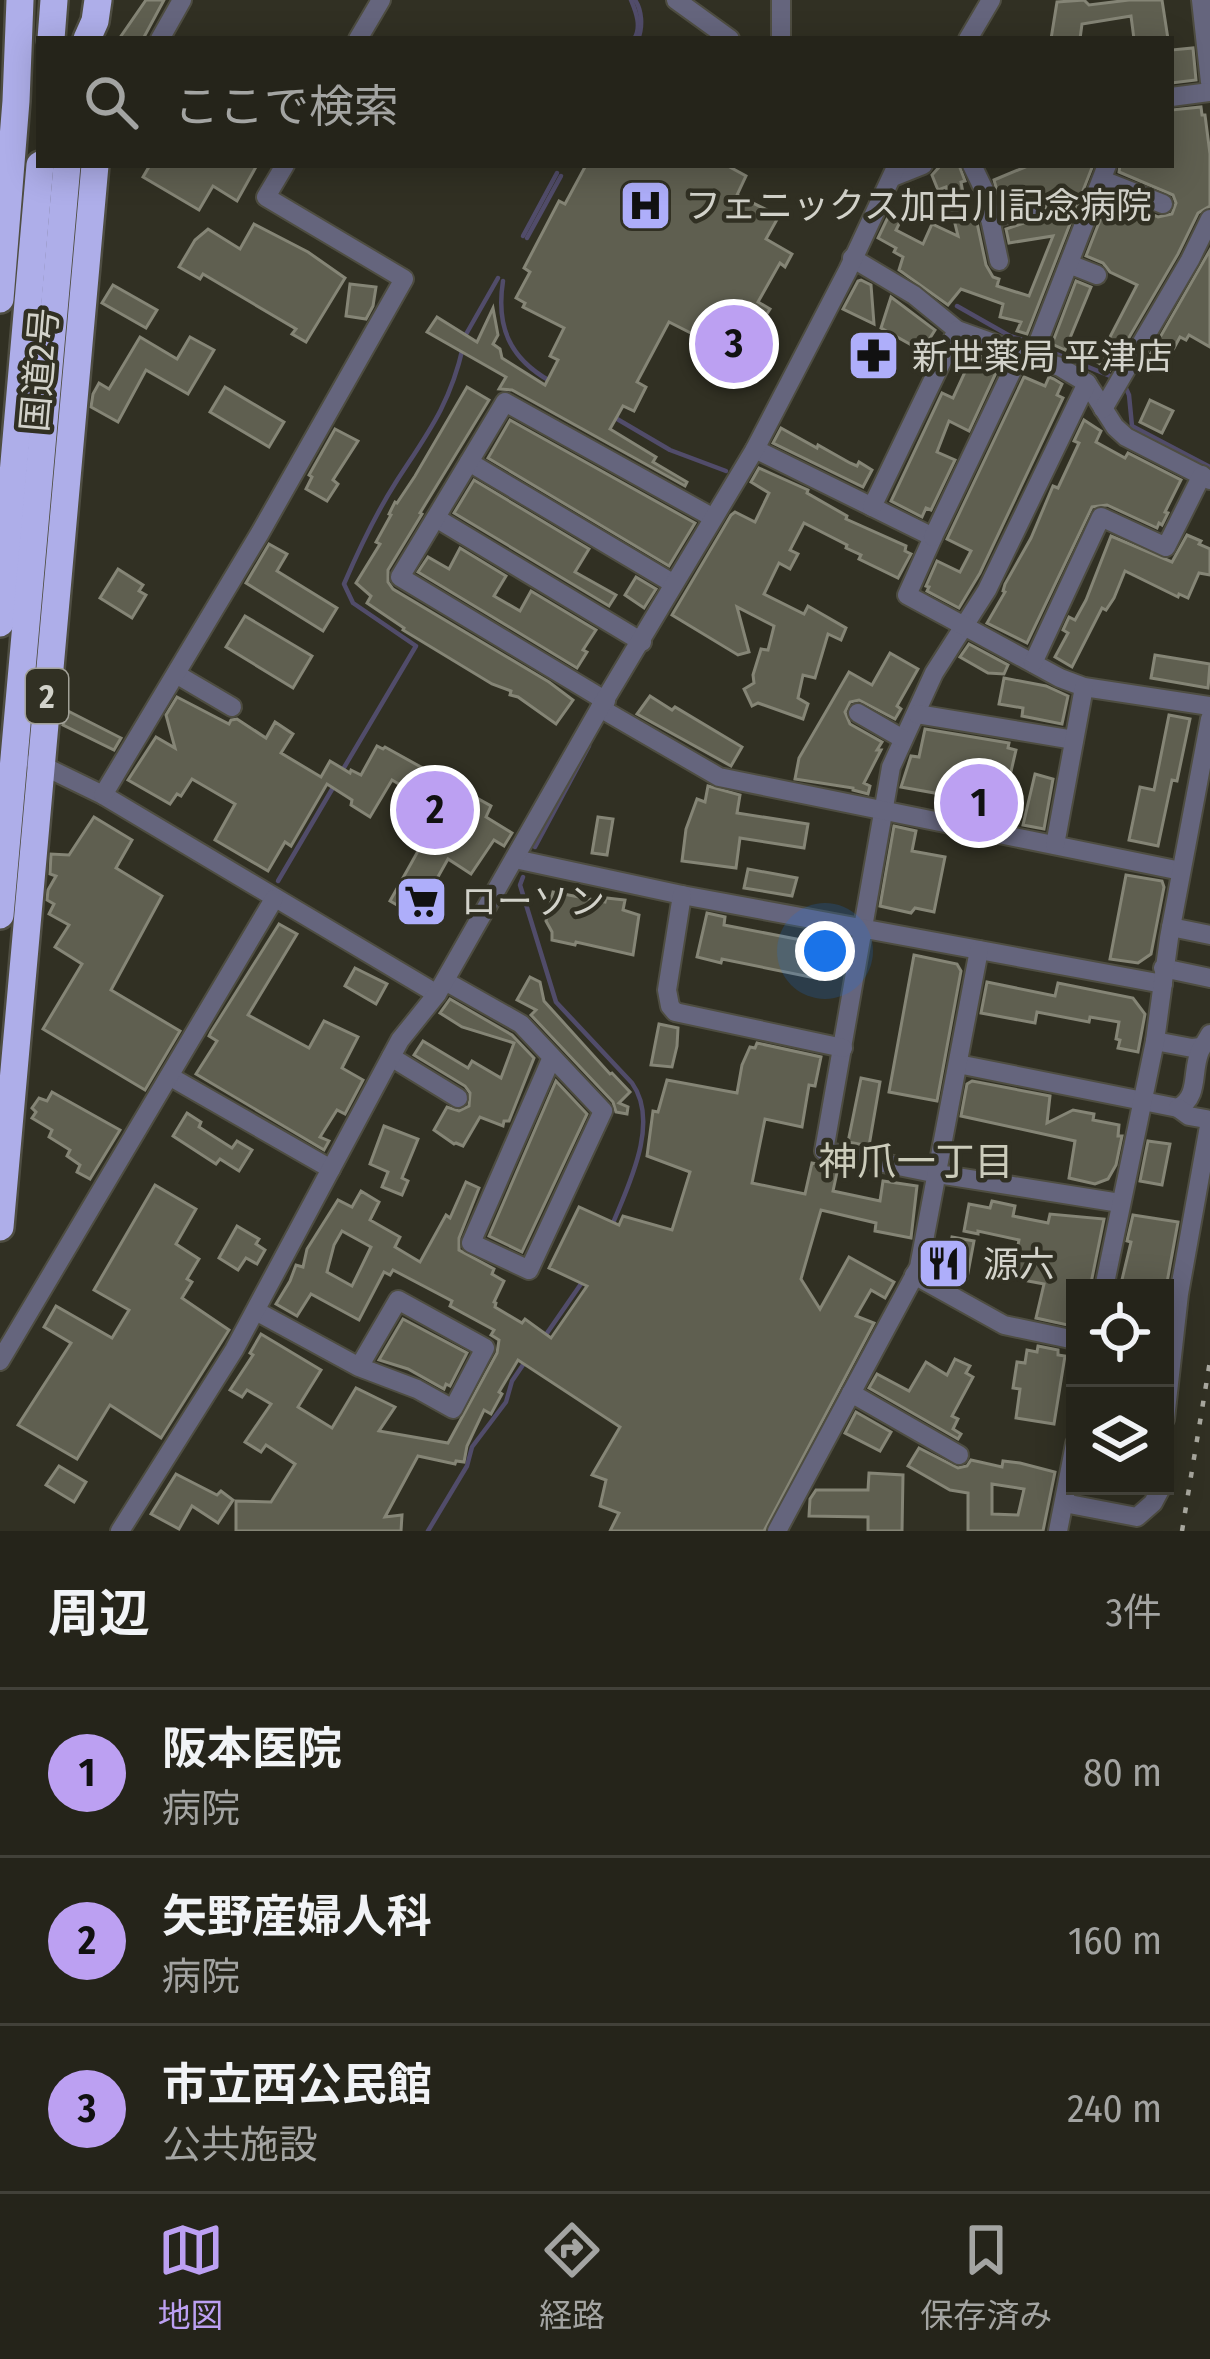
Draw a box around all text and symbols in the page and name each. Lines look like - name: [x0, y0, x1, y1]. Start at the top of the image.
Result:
- search box: [36, 36, 1174, 168]
- icon: search: [78, 69, 144, 135]
- text: ここで検索: [174, 80, 399, 134]
- hospital icon: フェニックス加古川記念病院: [618, 177, 674, 233]
- place label: フェニックス加古川記念病院: [685, 184, 1152, 228]
- pin: 3: [695, 299, 773, 389]
- street label: 国道2号: [13, 306, 67, 434]
- pharmacy icon: 新世薬局 平津店: [845, 328, 901, 384]
- place label: 新世薬局 平津店: [912, 335, 1172, 379]
- road number: 2: [26, 669, 68, 723]
- pin: 1: [940, 758, 1018, 848]
- pin: 2: [396, 765, 474, 855]
- supermarket icon: ローソン: [394, 873, 450, 929]
- place label: ローソン: [461, 880, 605, 924]
- your location: [795, 921, 855, 981]
- district label: 神爪一丁目: [818, 1139, 1014, 1185]
- restaurant icon: 源六: [916, 1236, 972, 1292]
- place label: 源六: [983, 1243, 1055, 1287]
- map controls: [1066, 1279, 1174, 1495]
- button: locate: [1066, 1279, 1174, 1387]
- button: layers: [1066, 1387, 1174, 1495]
- text: 周辺: [48, 1583, 150, 1645]
- text: 3件: [1105, 1590, 1162, 1636]
- text: 阪本医院: [162, 1722, 342, 1776]
- text: 1: [79, 1750, 95, 1796]
- text: 80 m: [1083, 1750, 1162, 1796]
- text: 病院: [162, 1786, 240, 1832]
- text: 矢野産婦人科: [162, 1890, 432, 1944]
- text: 2: [78, 1918, 96, 1964]
- text: 160 m: [1068, 1918, 1162, 1964]
- text: 病院: [162, 1954, 240, 2000]
- text: 市立西公民館: [162, 2058, 432, 2112]
- text: 3: [78, 2086, 96, 2132]
- text: 240 m: [1067, 2086, 1162, 2132]
- text: 公共施設: [162, 2122, 318, 2168]
- tab: 地図: [158, 2217, 224, 2337]
- tab: 経路: [539, 2217, 605, 2337]
- tab: 保存済み: [920, 2217, 1052, 2337]

